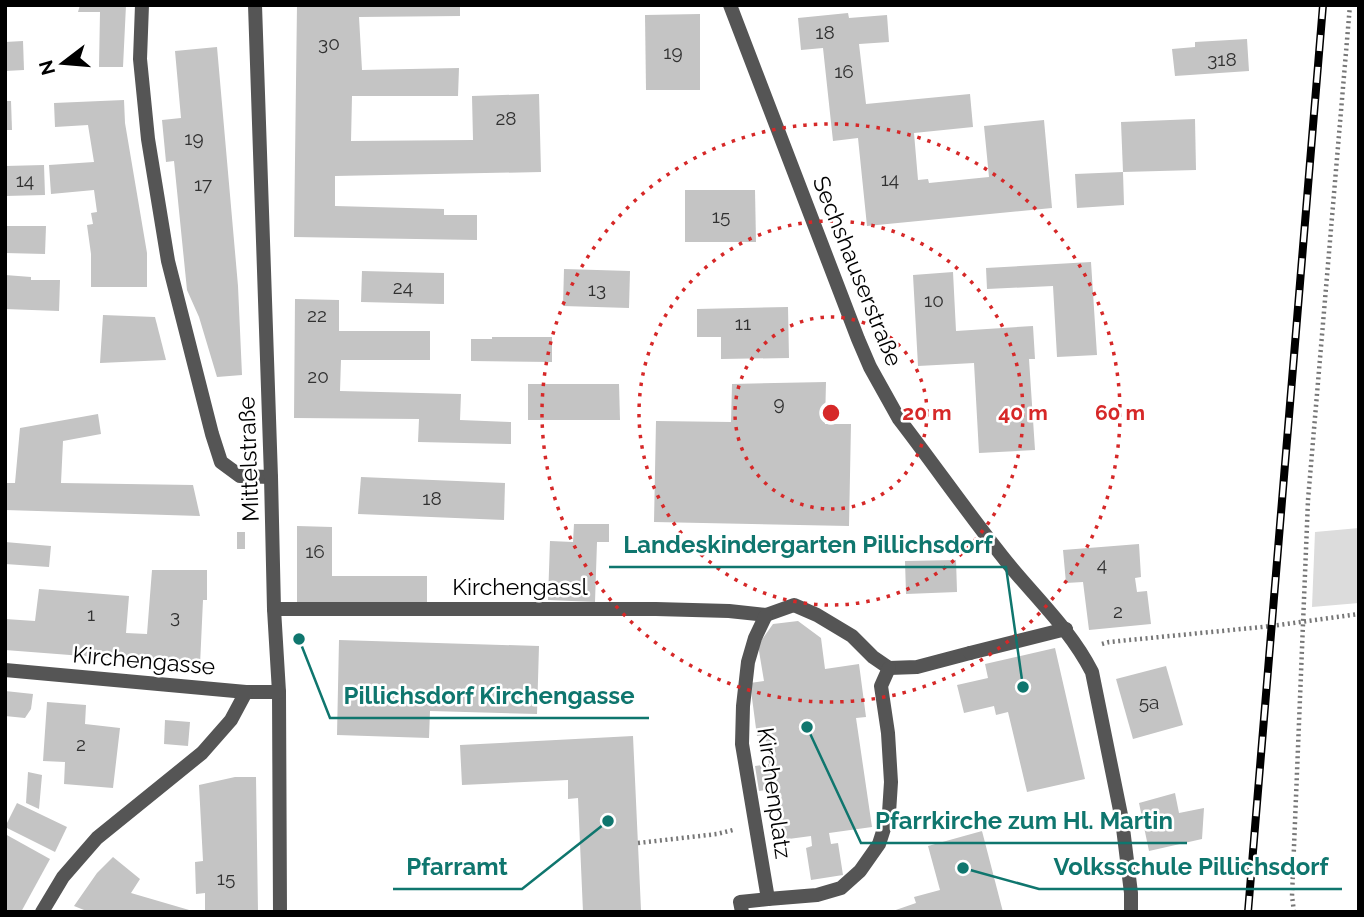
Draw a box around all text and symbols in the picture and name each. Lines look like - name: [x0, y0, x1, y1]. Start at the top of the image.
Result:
- house number: 18: [815, 21, 835, 43]
- north arrow: [28, 28, 98, 98]
- house number: 30: [318, 32, 340, 54]
- house number: 19: [663, 41, 683, 63]
- house number: 318: [1207, 48, 1237, 70]
- text: N: [34, 58, 59, 78]
- house number: 16: [834, 60, 854, 82]
- house number: 28: [495, 107, 517, 129]
- house number: 19: [184, 127, 204, 149]
- house number: 14: [881, 168, 899, 190]
- house number: 14: [16, 169, 34, 191]
- street label: Sechshauserstraße: [808, 172, 908, 370]
- house number: 17: [194, 173, 212, 195]
- house number: 15: [712, 205, 730, 227]
- house number: 24: [393, 276, 413, 298]
- house number: 13: [588, 278, 606, 300]
- house number: 10: [924, 289, 944, 311]
- house number: 22: [307, 304, 327, 326]
- house number: 11: [735, 312, 751, 334]
- house number: 20: [307, 365, 329, 387]
- house number: 9: [773, 392, 785, 414]
- street label: Mittelstraße: [232, 396, 264, 522]
- text: 20 m: [902, 400, 952, 425]
- text: 40 m: [998, 400, 1048, 425]
- text: 60 m: [1095, 400, 1145, 425]
- centre of rings: [819, 401, 843, 425]
- house number: 18: [422, 487, 442, 509]
- callout: Landeskindergarten Pillichsdorf: [609, 522, 1006, 567]
- text: Landeskindergarten Pillichsdorf: [623, 530, 994, 559]
- house number: 16: [305, 540, 325, 562]
- house number: 4: [1097, 553, 1107, 575]
- street label: Kirchengassl: [452, 573, 589, 600]
- house number: 2: [1113, 600, 1123, 622]
- house number: 1: [87, 603, 95, 625]
- house number: 3: [170, 605, 180, 627]
- street label: Kirchengasse: [72, 640, 216, 680]
- callout: Pillichsdorf Kirchengasse: [330, 673, 649, 718]
- text: Pillichsdorf Kirchengasse: [343, 681, 635, 710]
- house number: 5a: [1139, 691, 1159, 713]
- street label: Kirchenplatz: [752, 726, 798, 860]
- house number: 2: [76, 733, 86, 755]
- callout: Pfarrkirche zum Hl. Martin: [861, 798, 1187, 843]
- text: Pfarrkirche zum Hl. Martin: [875, 806, 1173, 835]
- callout: Pfarramt: [393, 844, 522, 889]
- callout: Volksschule Pillichsdorf: [1039, 844, 1342, 889]
- text: Pfarramt: [406, 852, 508, 881]
- text: Volksschule Pillichsdorf: [1054, 852, 1330, 881]
- house number: 15: [217, 867, 235, 889]

